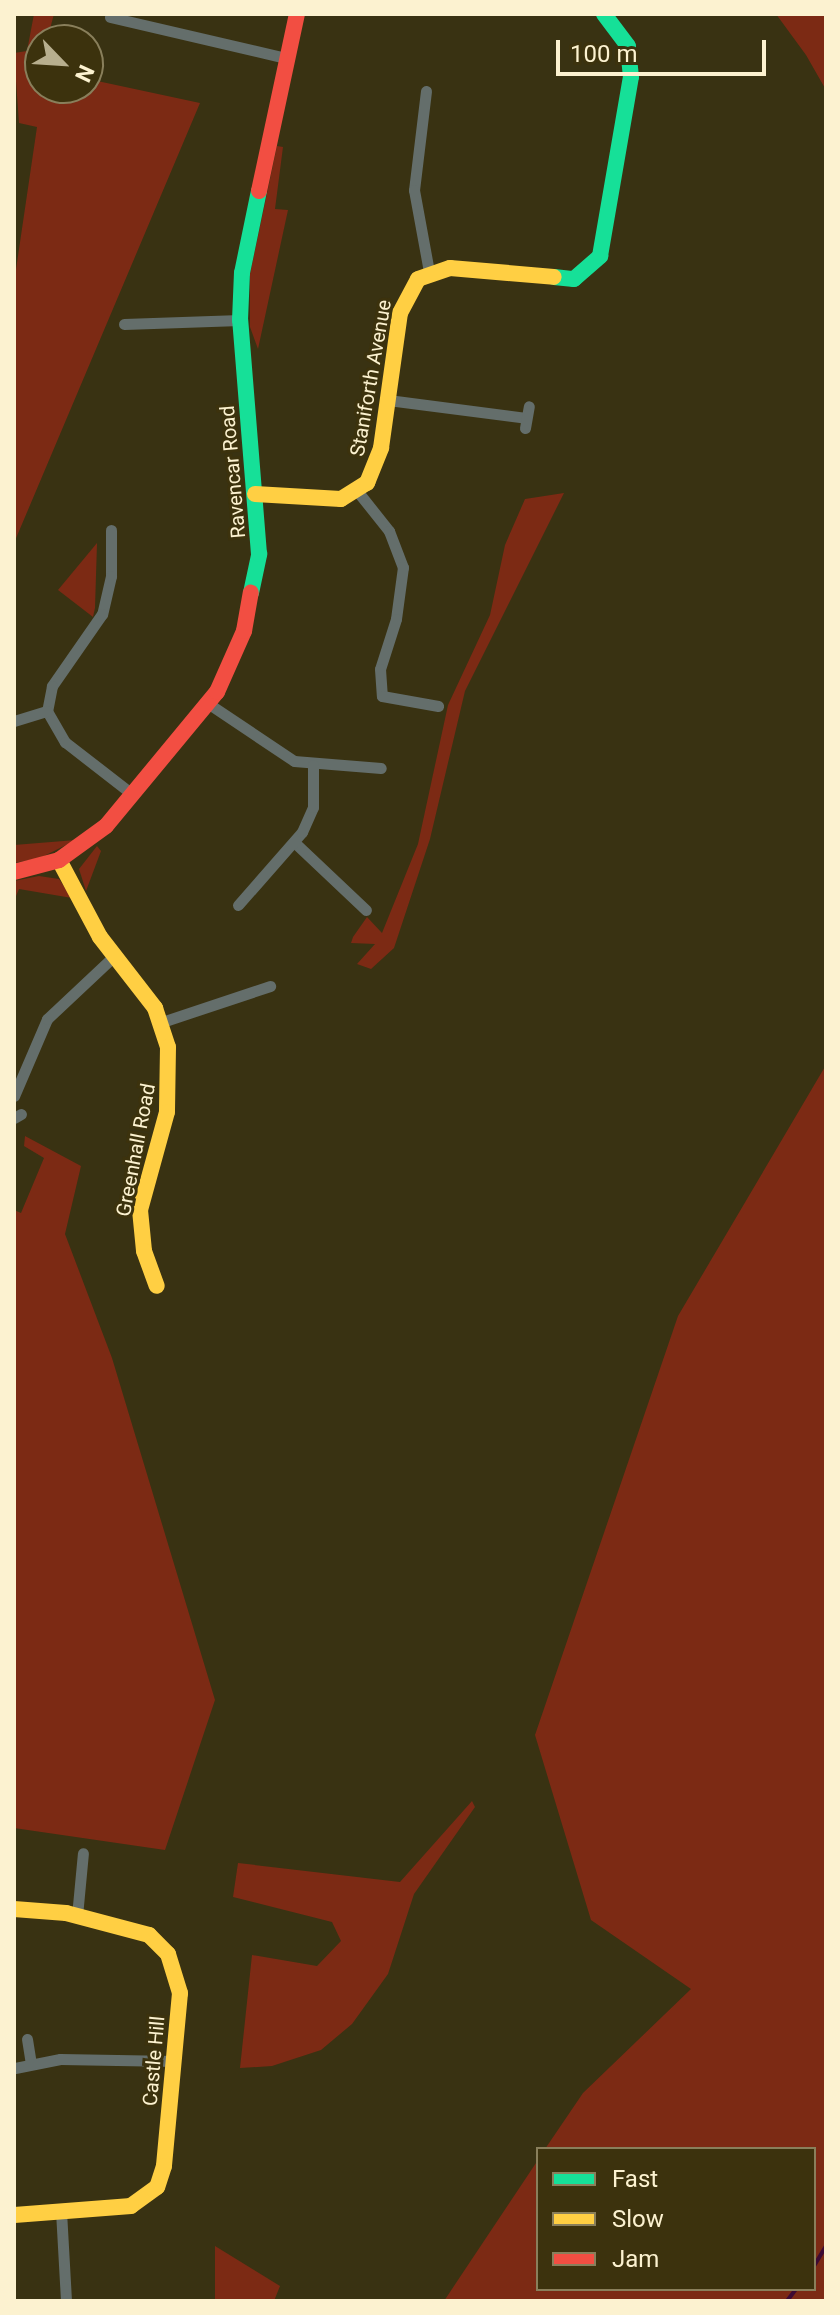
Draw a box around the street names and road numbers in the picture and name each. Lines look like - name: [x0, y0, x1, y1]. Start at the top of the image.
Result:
- street label: Staniforth Avenue: [345, 298, 397, 458]
- street label: Ravencar Road: [215, 405, 251, 539]
- street label: Greenhall Road: [111, 1081, 161, 1219]
- street label: Castle Hill: [138, 2015, 170, 2107]

